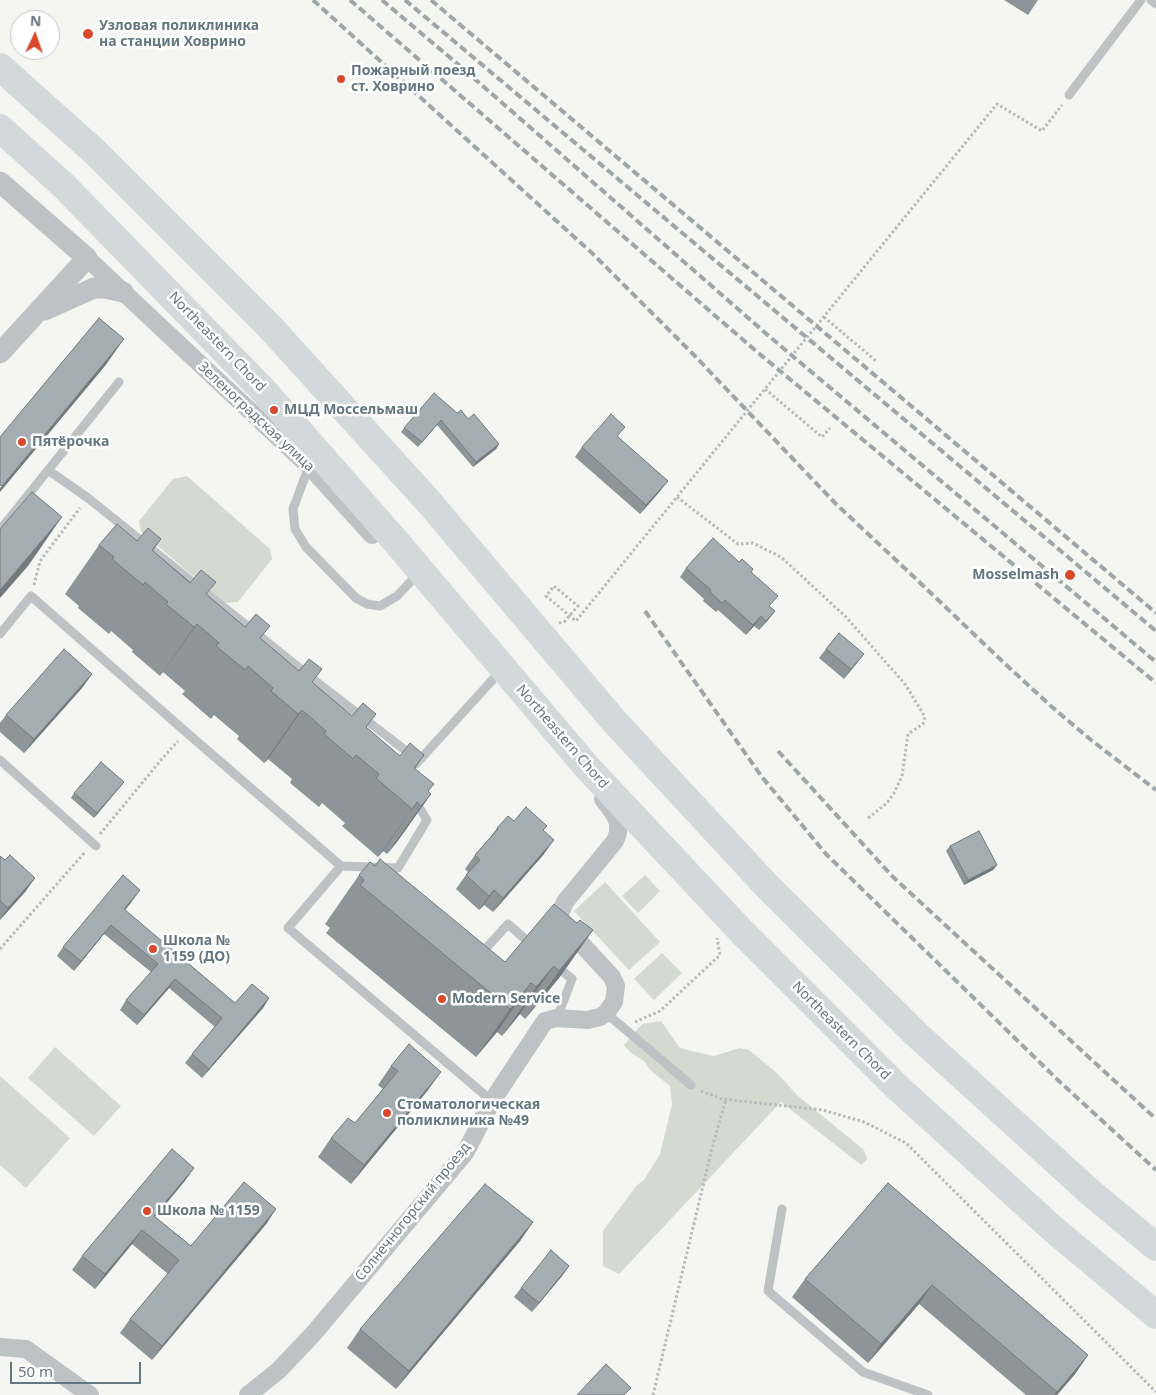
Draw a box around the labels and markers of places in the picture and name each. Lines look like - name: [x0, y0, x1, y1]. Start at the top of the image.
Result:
- place label: Узловая поликлиника на станции Ховрино: [99, 18, 259, 50]
- marker: Узловая поликлиника на станции Ховрино: [81, 27, 95, 41]
- place label: Пожарный поезд ст. Ховрино: [351, 63, 475, 95]
- marker: Пожарный поезд ст. Ховрино: [335, 73, 347, 85]
- place label: МЦД Моссельмаш: [284, 402, 418, 418]
- marker: МЦД Моссельмаш: [268, 404, 280, 416]
- place label: Пятёрочка: [32, 434, 109, 450]
- marker: Пятёрочка: [16, 436, 28, 448]
- place label: Mosselmash: [972, 567, 1059, 583]
- marker: Mosselmash: [1063, 568, 1077, 582]
- place label: Школа № 1159 (ДО): [163, 933, 230, 966]
- marker: Школа № 1159 (ДО): [147, 943, 159, 955]
- place label: Modern Service: [452, 991, 560, 1007]
- marker: Modern Service: [436, 993, 448, 1005]
- place label: Стоматологическая поликлиника №49: [397, 1097, 540, 1130]
- marker: Стоматологическая поликлиника №49: [381, 1107, 393, 1119]
- place label: Школа № 1159: [157, 1203, 260, 1219]
- marker: Школа № 1159: [141, 1205, 153, 1217]

